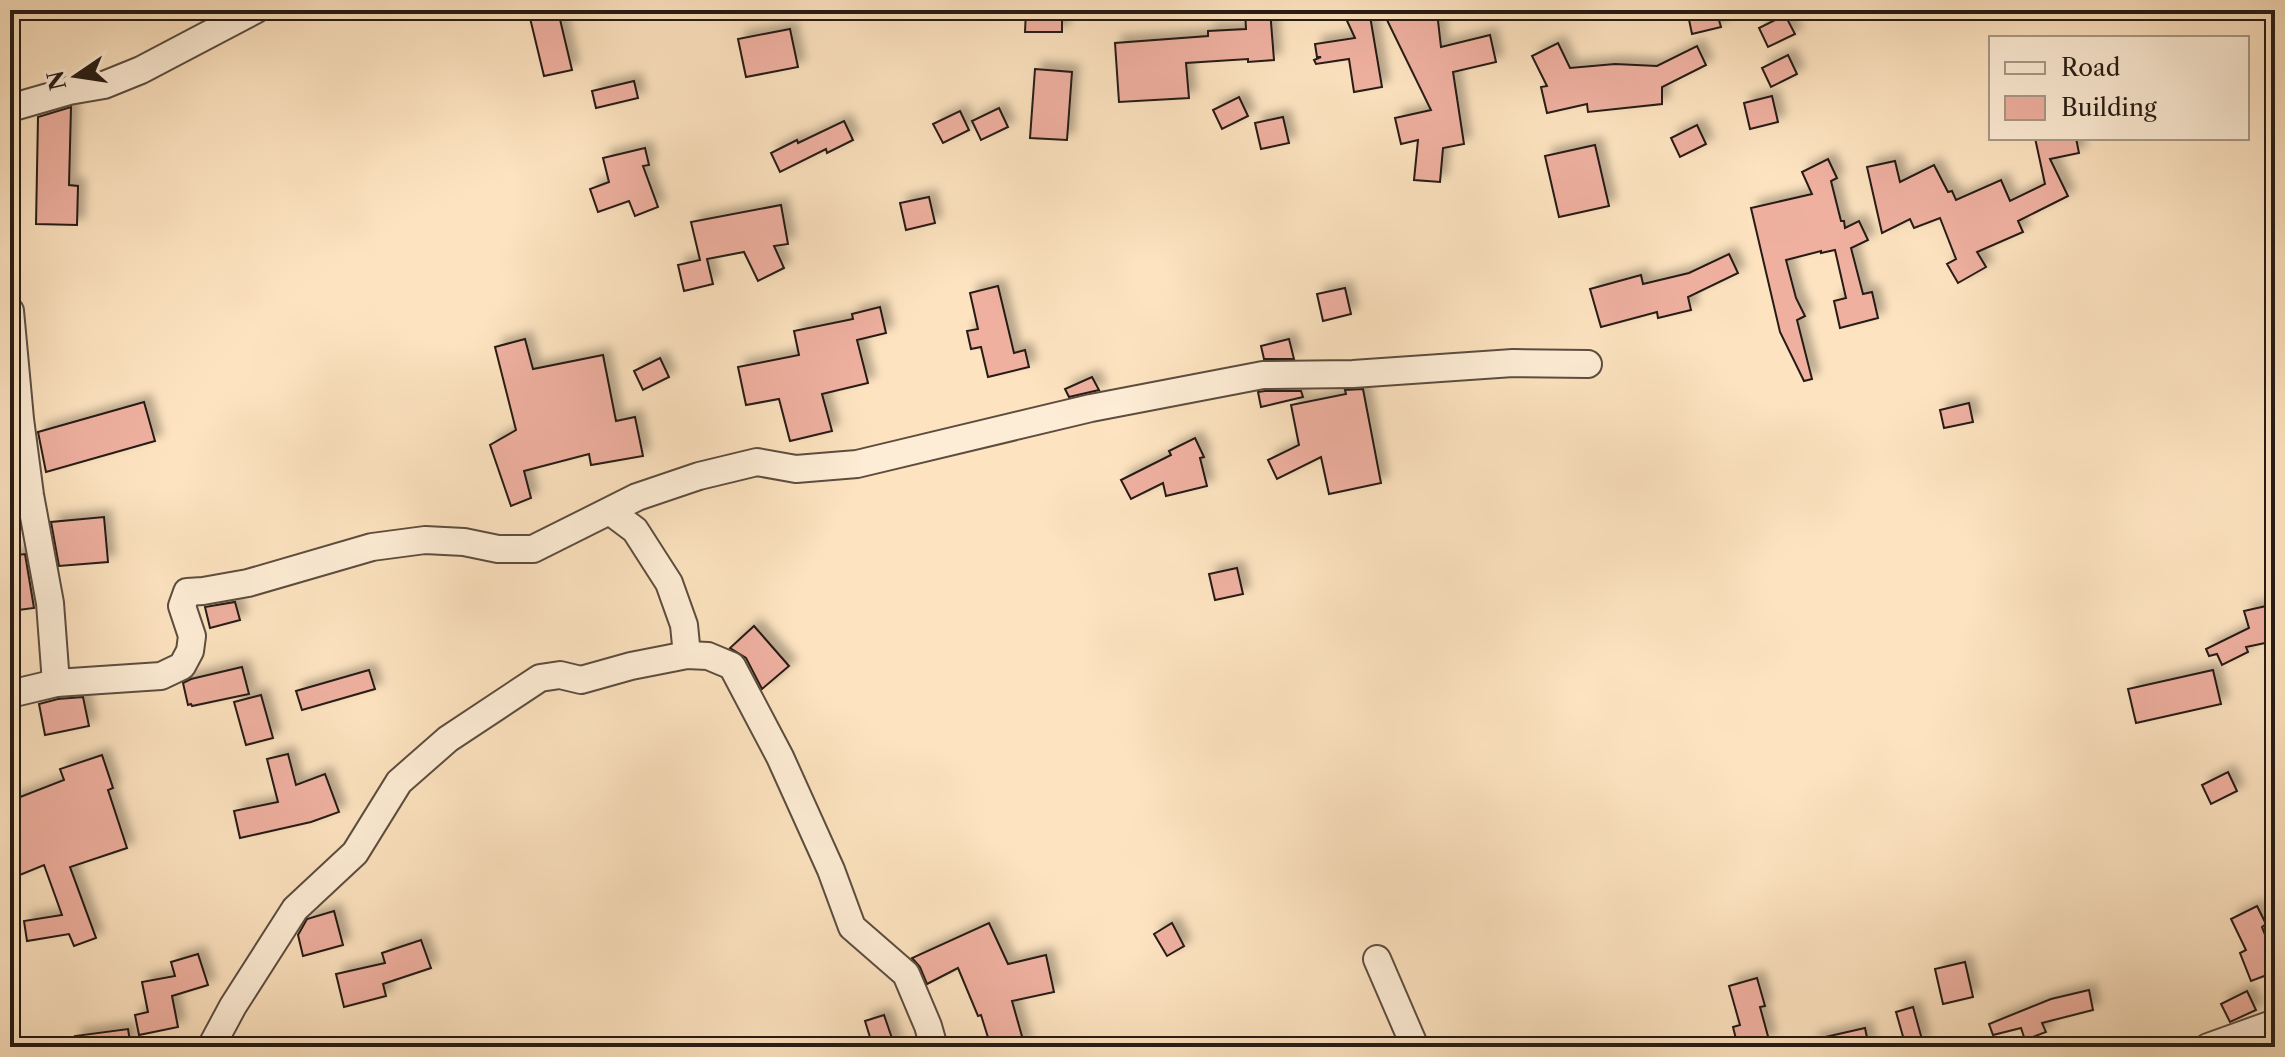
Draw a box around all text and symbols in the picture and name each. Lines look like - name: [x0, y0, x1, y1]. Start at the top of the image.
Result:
- north arrow: [36, 36, 116, 116]
- legend: [1989, 36, 2249, 140]
- text: Road: [2061, 53, 2121, 82]
- text: N: [42, 68, 72, 93]
- text: Building: [2061, 93, 2157, 122]

